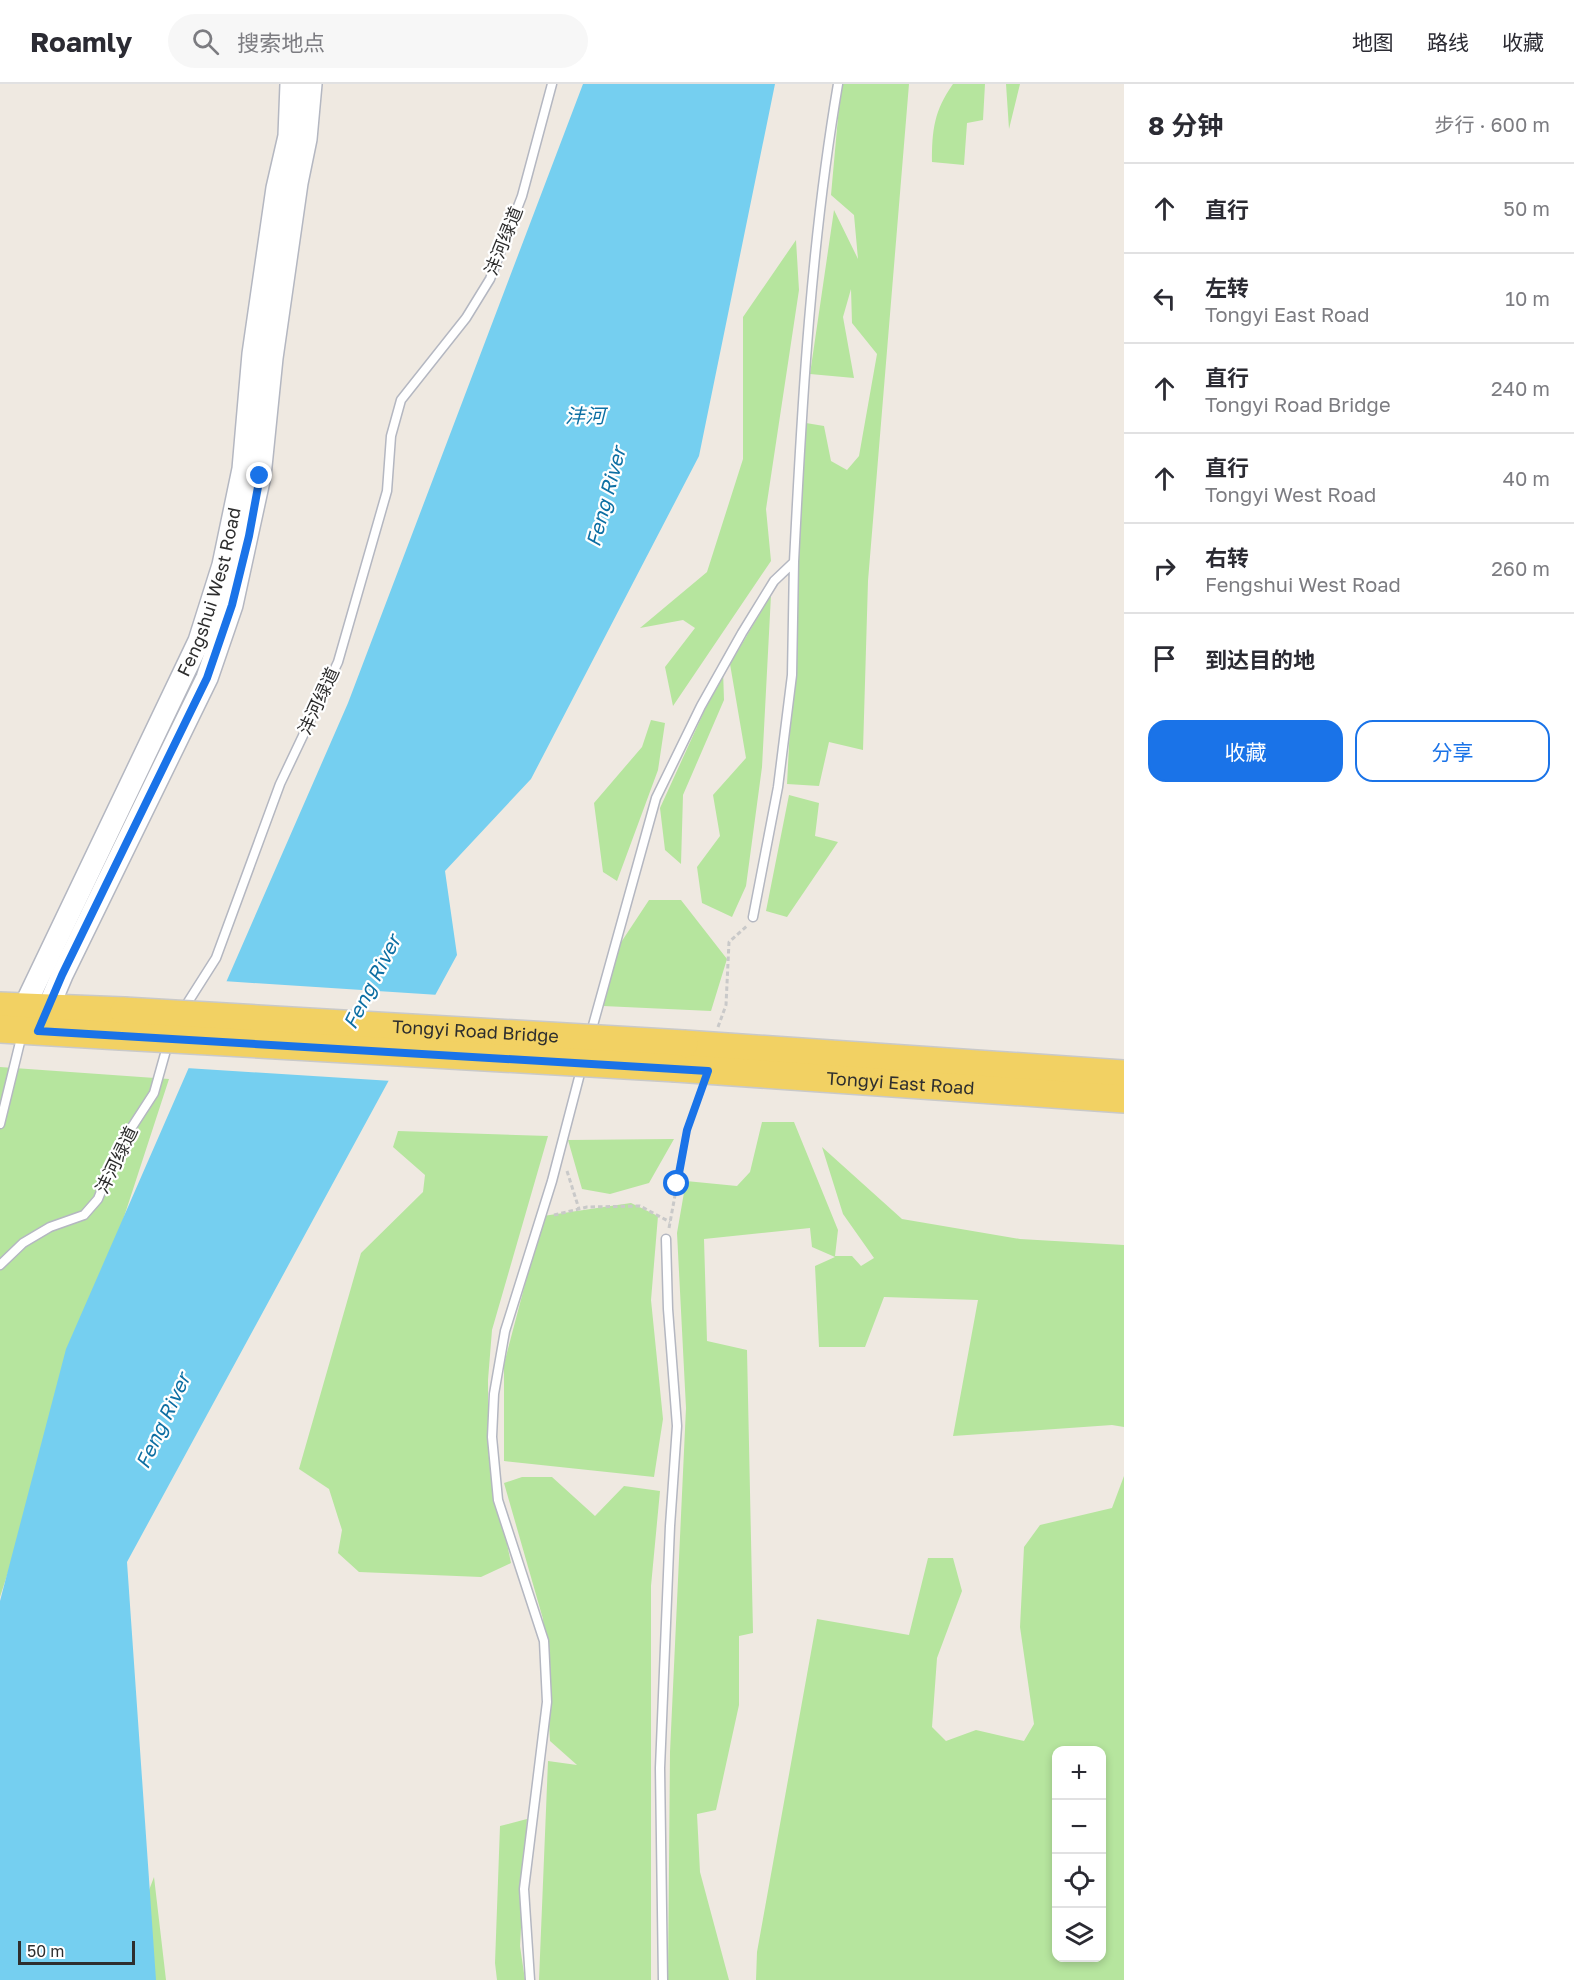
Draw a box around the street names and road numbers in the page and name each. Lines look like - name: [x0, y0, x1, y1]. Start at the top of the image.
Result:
- street label: 沣河绿道: [479, 203, 527, 278]
- street label: Fengshui West Road: [172, 505, 245, 680]
- street label: 沣河绿道: [293, 663, 343, 738]
- street label: Tongyi Road Bridge: [391, 1015, 559, 1047]
- street label: Tongyi East Road: [826, 1066, 975, 1099]
- street label: 沣河绿道: [90, 1122, 142, 1197]

